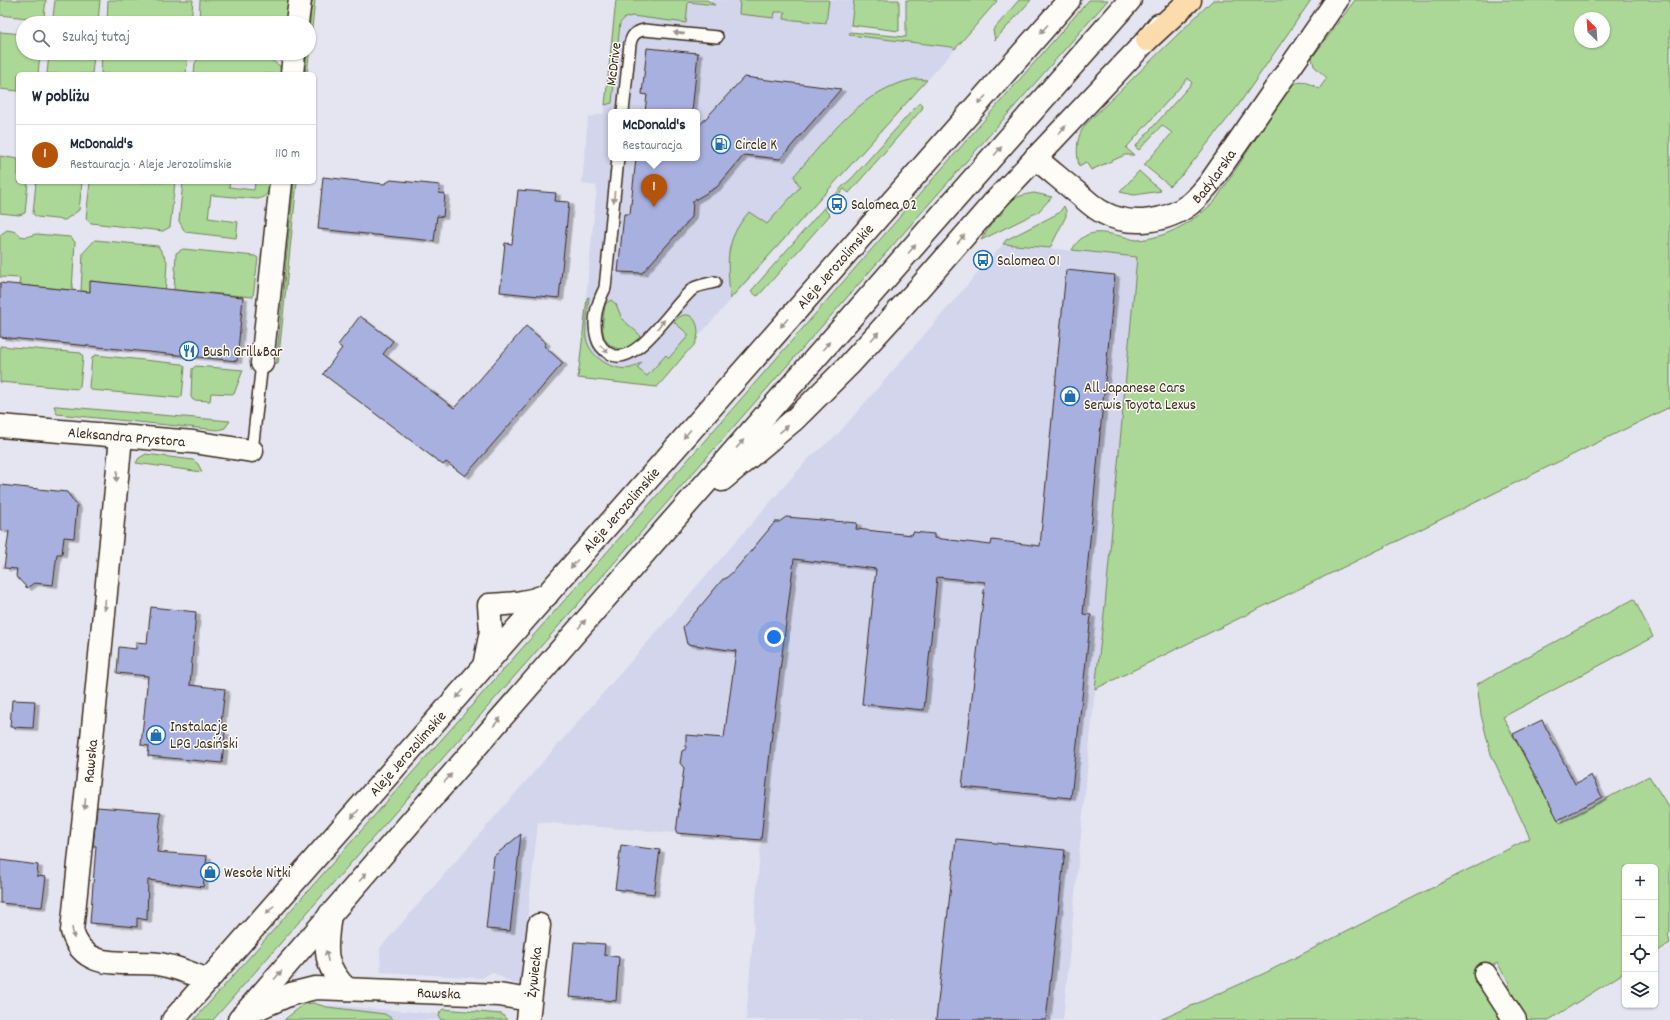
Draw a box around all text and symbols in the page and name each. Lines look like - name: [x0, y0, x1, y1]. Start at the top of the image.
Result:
- north arrow: [1574, 12, 1610, 48]
- search box: [16, 16, 316, 60]
- one-way arrow: [1039, 24, 1048, 35]
- icon: search: [30, 27, 52, 49]
- text: Szukaj tutaj: [62, 27, 130, 49]
- one-way arrow: [673, 30, 685, 37]
- street label: McDrive: [601, 41, 629, 87]
- text: W pobliżu: [32, 86, 89, 110]
- one-way arrow: [977, 94, 986, 105]
- popup: [608, 109, 700, 161]
- text: McDonald's: [622, 115, 686, 137]
- one-way arrow: [1057, 125, 1066, 134]
- fuel station icon: Circle K: [710, 133, 732, 155]
- text: McDonald's: [70, 134, 133, 156]
- place label: Circle K: [735, 135, 777, 157]
- text: Restauracja: [622, 137, 682, 156]
- text: 1: [44, 145, 46, 164]
- text: 110 m: [275, 145, 300, 164]
- street label: Badylarska: [1188, 145, 1243, 210]
- one-way arrow: [993, 146, 1002, 156]
- text: Restauracja · Aleje Jerozolimskie: [70, 156, 232, 175]
- pin: 1: [641, 174, 667, 207]
- one-way arrow: [611, 191, 617, 203]
- bus stop icon: Salomea 02: [826, 193, 848, 215]
- place label: Salomea 02: [851, 195, 917, 217]
- street label: Aleje Jerozolimskie: [792, 219, 880, 315]
- one-way arrow: [957, 234, 966, 245]
- one-way arrow: [907, 244, 916, 254]
- bus stop icon: Salomea 01: [972, 249, 994, 271]
- place label: Salomea 01: [997, 251, 1060, 273]
- one-way arrow: [780, 318, 789, 328]
- one-way arrow: [657, 319, 666, 329]
- one-way arrow: [870, 331, 879, 341]
- restaurant icon: Bush Grill&Bar: [178, 340, 200, 362]
- one-way arrow: [821, 341, 830, 352]
- place label: Bush Grill&Bar: [203, 342, 283, 364]
- one-way arrow: [599, 345, 609, 354]
- place label: All Japanese Cars Serwis Toyota Lexus: [1084, 378, 1196, 417]
- shop icon: All Japanese Cars Serwis Toyota Lexus: [1059, 385, 1081, 407]
- street label: Aleksandra Prystora: [67, 423, 187, 454]
- one-way arrow: [778, 424, 789, 433]
- one-way arrow: [682, 429, 692, 439]
- one-way arrow: [735, 439, 744, 449]
- street label: Aleje Jerozolimskie: [579, 463, 666, 559]
- one-way arrow: [114, 470, 120, 482]
- one-way arrow: [570, 558, 579, 569]
- one-way arrow: [101, 599, 108, 611]
- one-way arrow: [578, 619, 587, 629]
- your location: [764, 627, 784, 647]
- one-way arrow: [455, 689, 465, 699]
- street label: Aleje Jerozolimskie: [365, 707, 453, 802]
- place label: Instalacje LPG Jasiński: [170, 717, 238, 756]
- one-way arrow: [492, 717, 502, 727]
- shop icon: Instalacje LPG Jasiński: [145, 724, 167, 746]
- street label: Rawska: [79, 737, 105, 784]
- one-way arrow: [443, 774, 452, 783]
- one-way arrow: [82, 798, 88, 810]
- one-way arrow: [350, 809, 360, 819]
- shop icon: Wesołe Nitki: [199, 861, 221, 883]
- place label: Wesołe Nitki: [224, 863, 291, 885]
- map controls: [1622, 864, 1658, 1008]
- button: +: [1622, 864, 1658, 900]
- one-way arrow: [358, 871, 367, 882]
- button: −: [1622, 900, 1658, 936]
- one-way arrow: [266, 905, 275, 916]
- one-way arrow: [70, 927, 76, 939]
- button: locate: [1622, 936, 1658, 972]
- street label: Żywiecka: [522, 945, 549, 999]
- one-way arrow: [324, 950, 330, 962]
- one-way arrow: [273, 970, 282, 980]
- button: layers: [1622, 972, 1658, 1008]
- street label: Rawska: [417, 983, 462, 1007]

